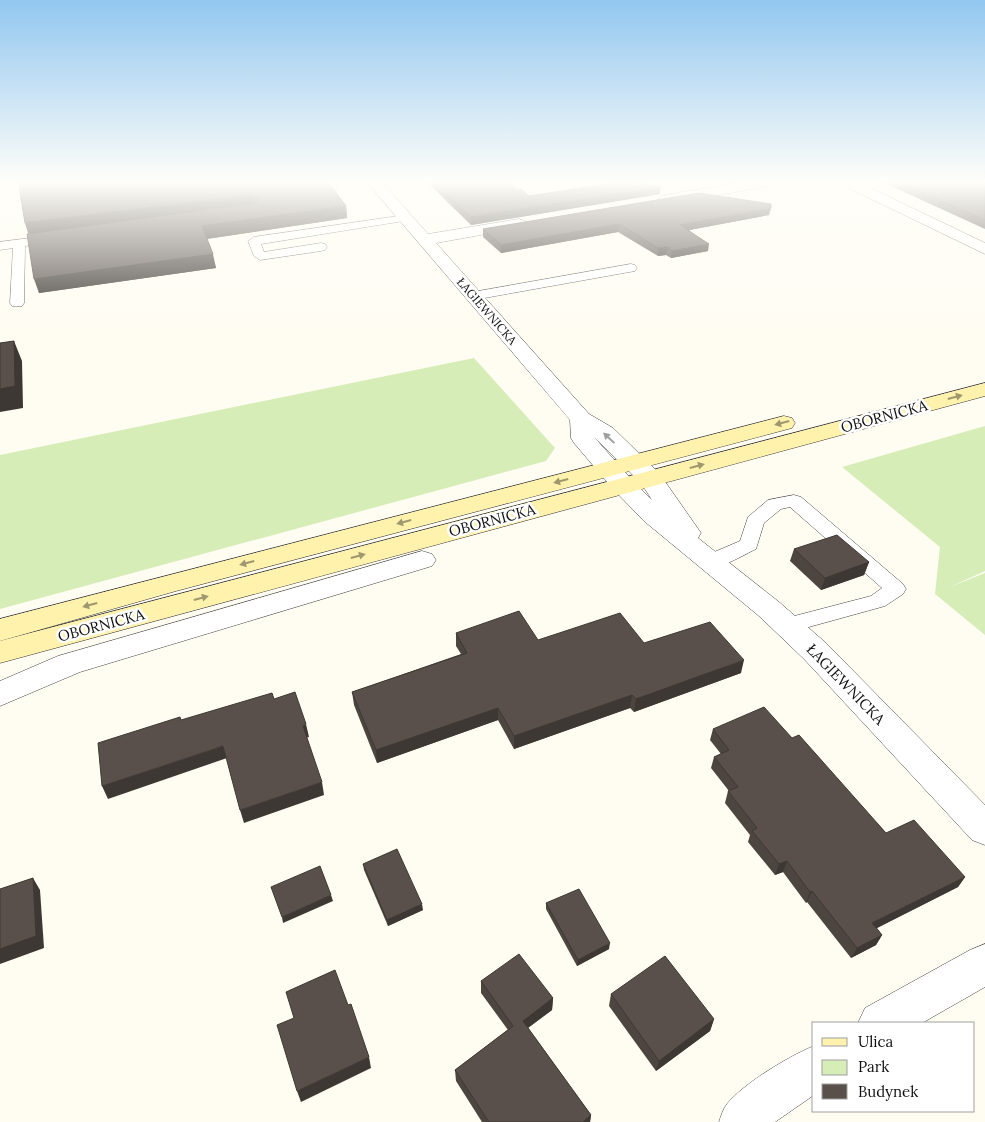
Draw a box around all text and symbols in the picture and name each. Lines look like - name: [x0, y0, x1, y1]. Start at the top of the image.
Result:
- street label: ŁAGIEWNICKA: [454, 274, 521, 348]
- one-way arrow: [948, 392, 963, 400]
- street label: OBORNICKA: [839, 395, 930, 437]
- one-way arrow: [774, 420, 789, 428]
- one-way arrow: [604, 432, 616, 444]
- one-way arrow: [689, 462, 704, 470]
- one-way arrow: [553, 477, 569, 485]
- street label: OBORNICKA: [447, 499, 538, 541]
- one-way arrow: [396, 518, 411, 526]
- one-way arrow: [351, 552, 366, 560]
- one-way arrow: [239, 560, 254, 568]
- one-way arrow: [194, 594, 209, 602]
- one-way arrow: [82, 602, 97, 610]
- street label: OBORNICKA: [56, 604, 147, 646]
- street label: ŁAGIEWNICKA: [803, 639, 890, 729]
- legend: [812, 1022, 975, 1112]
- text: Ulica: [858, 1032, 894, 1051]
- text: Park: [858, 1057, 889, 1076]
- text: Budynek: [858, 1082, 918, 1101]

